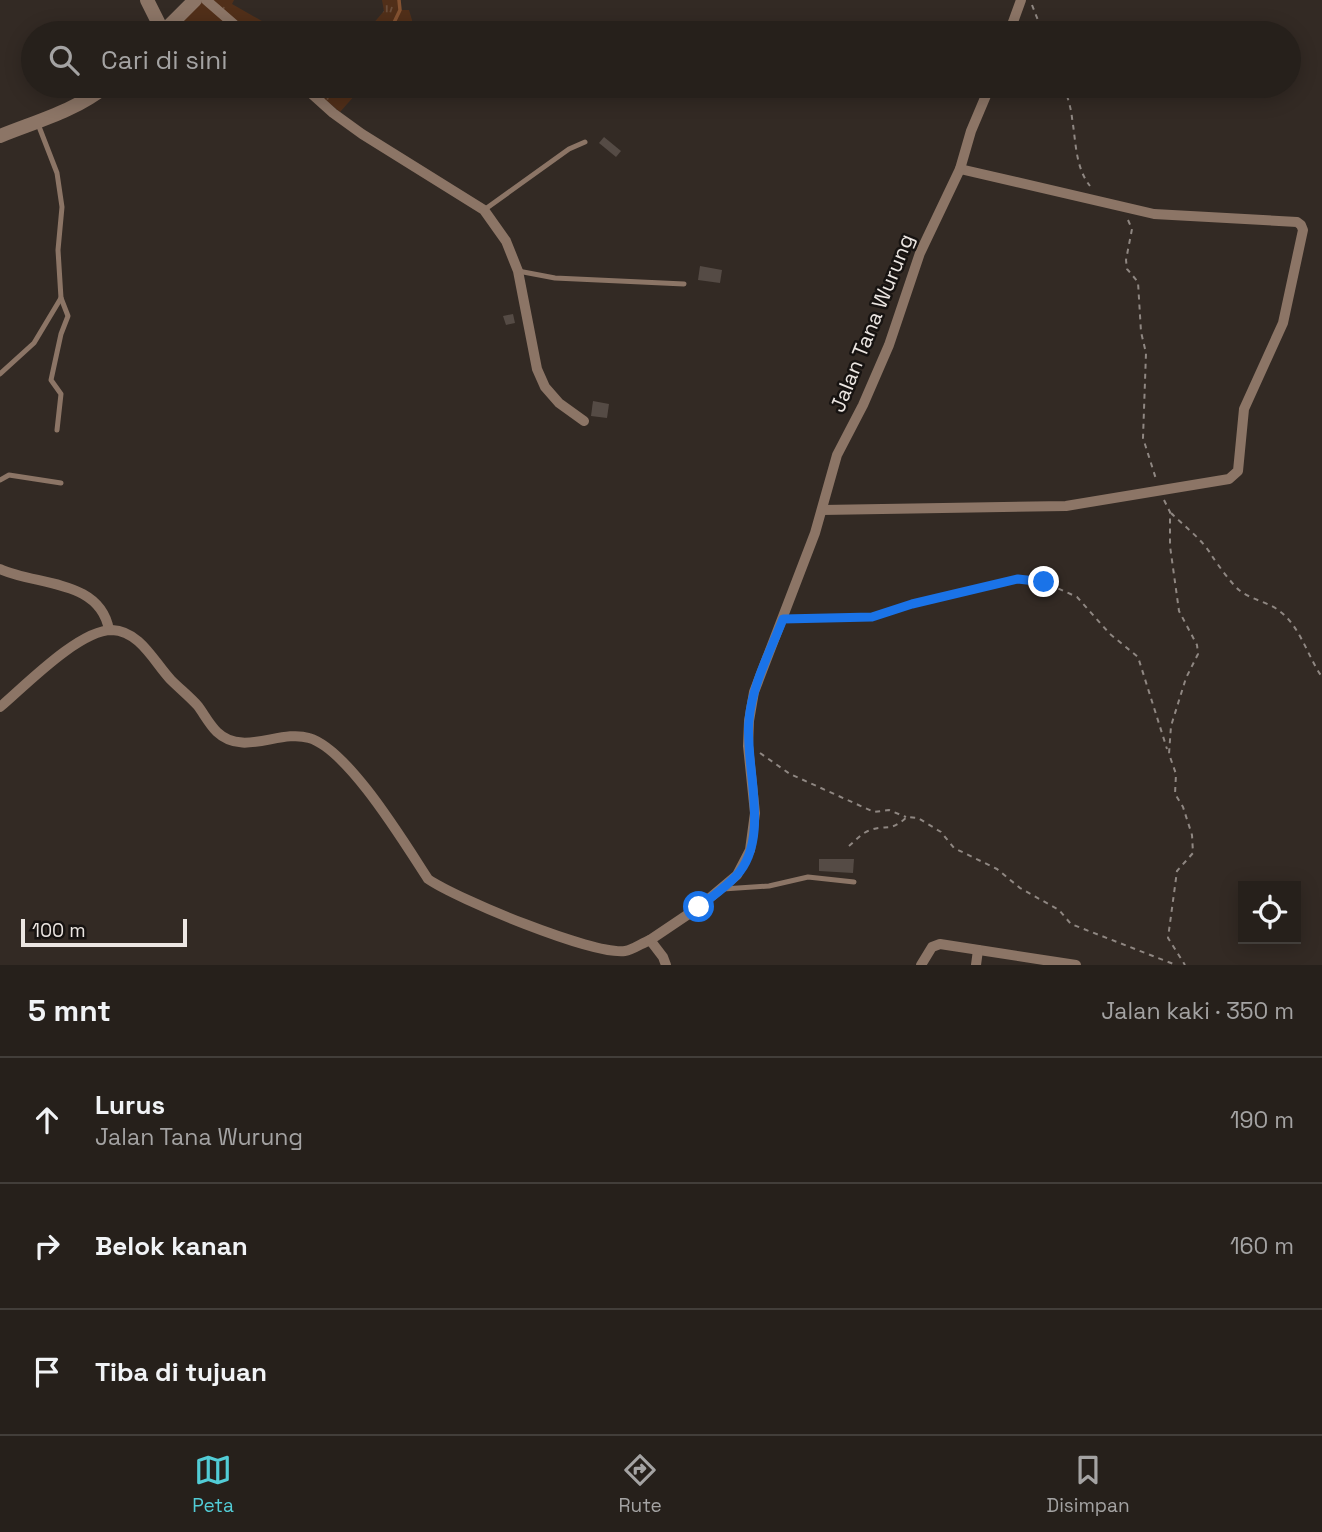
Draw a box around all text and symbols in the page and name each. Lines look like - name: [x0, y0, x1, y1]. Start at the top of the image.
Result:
- search box: [21, 21, 1301, 98]
- icon: search: [45, 41, 83, 79]
- text: Cari di sini: [101, 43, 228, 77]
- street label: Jalan Tana Wurung: [823, 230, 920, 416]
- route end: [1028, 566, 1059, 597]
- map controls: [1238, 881, 1301, 944]
- button: locate: [1238, 881, 1301, 944]
- route start: [683, 891, 714, 922]
- scale bar: [21, 916, 187, 948]
- text: 100 m: [32, 918, 86, 943]
- text: 5 mnt: [28, 991, 111, 1030]
- text: Jalan kaki · 350 m: [1101, 996, 1294, 1026]
- text: Lurus: [95, 1088, 165, 1122]
- icon: ahead: [28, 1101, 66, 1139]
- text: 190 m: [1230, 1105, 1294, 1135]
- text: Jalan Tana Wurung: [95, 1122, 303, 1152]
- icon: right: [28, 1227, 66, 1265]
- text: Belok kanan: [95, 1229, 248, 1263]
- text: 160 m: [1230, 1231, 1294, 1261]
- icon: arrive: [28, 1353, 66, 1391]
- text: Tiba di tujuan: [95, 1355, 267, 1389]
- tab: Peta: [192, 1451, 234, 1518]
- tab: Rute: [619, 1451, 662, 1518]
- tab: Disimpan: [1047, 1451, 1130, 1518]

